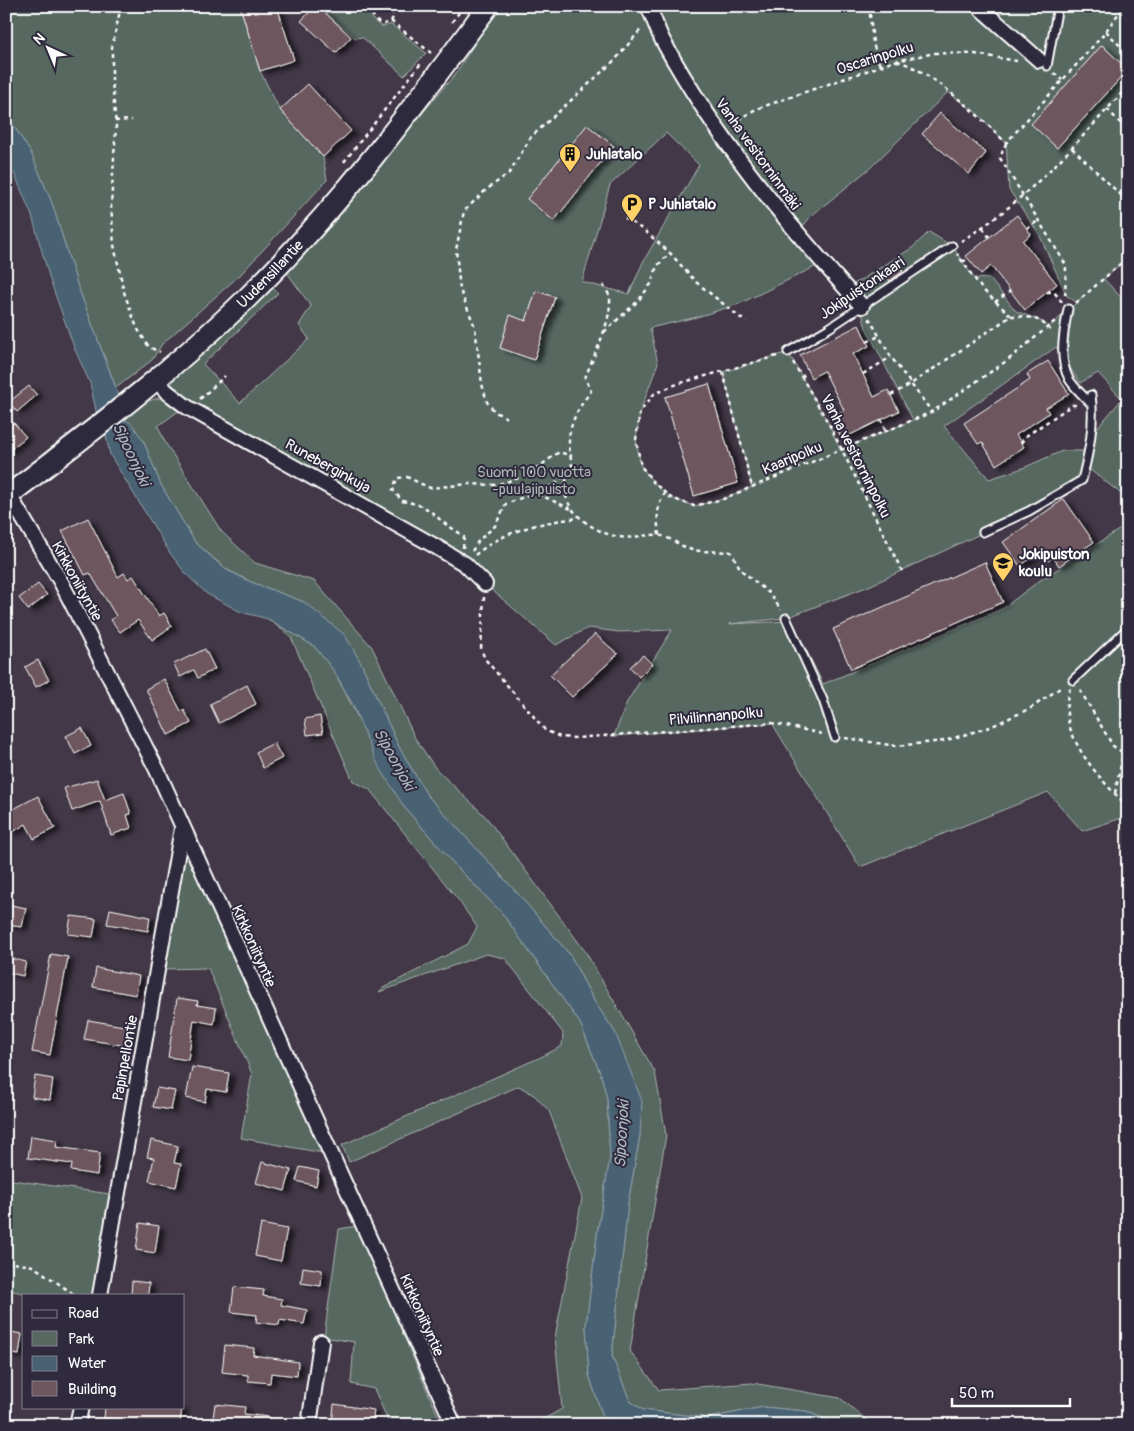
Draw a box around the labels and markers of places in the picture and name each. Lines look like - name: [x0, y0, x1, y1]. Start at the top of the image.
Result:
- building icon: Juhlatalo: [558, 142, 582, 173]
- place label: Juhlatalo: [586, 145, 643, 164]
- parking icon: P Juhlatalo: [620, 192, 644, 223]
- place label: P Juhlatalo: [648, 195, 716, 214]
- place label: Jokipuiston koulu: [1018, 545, 1090, 581]
- school or university icon: Jokipuiston koulu: [991, 551, 1015, 582]

